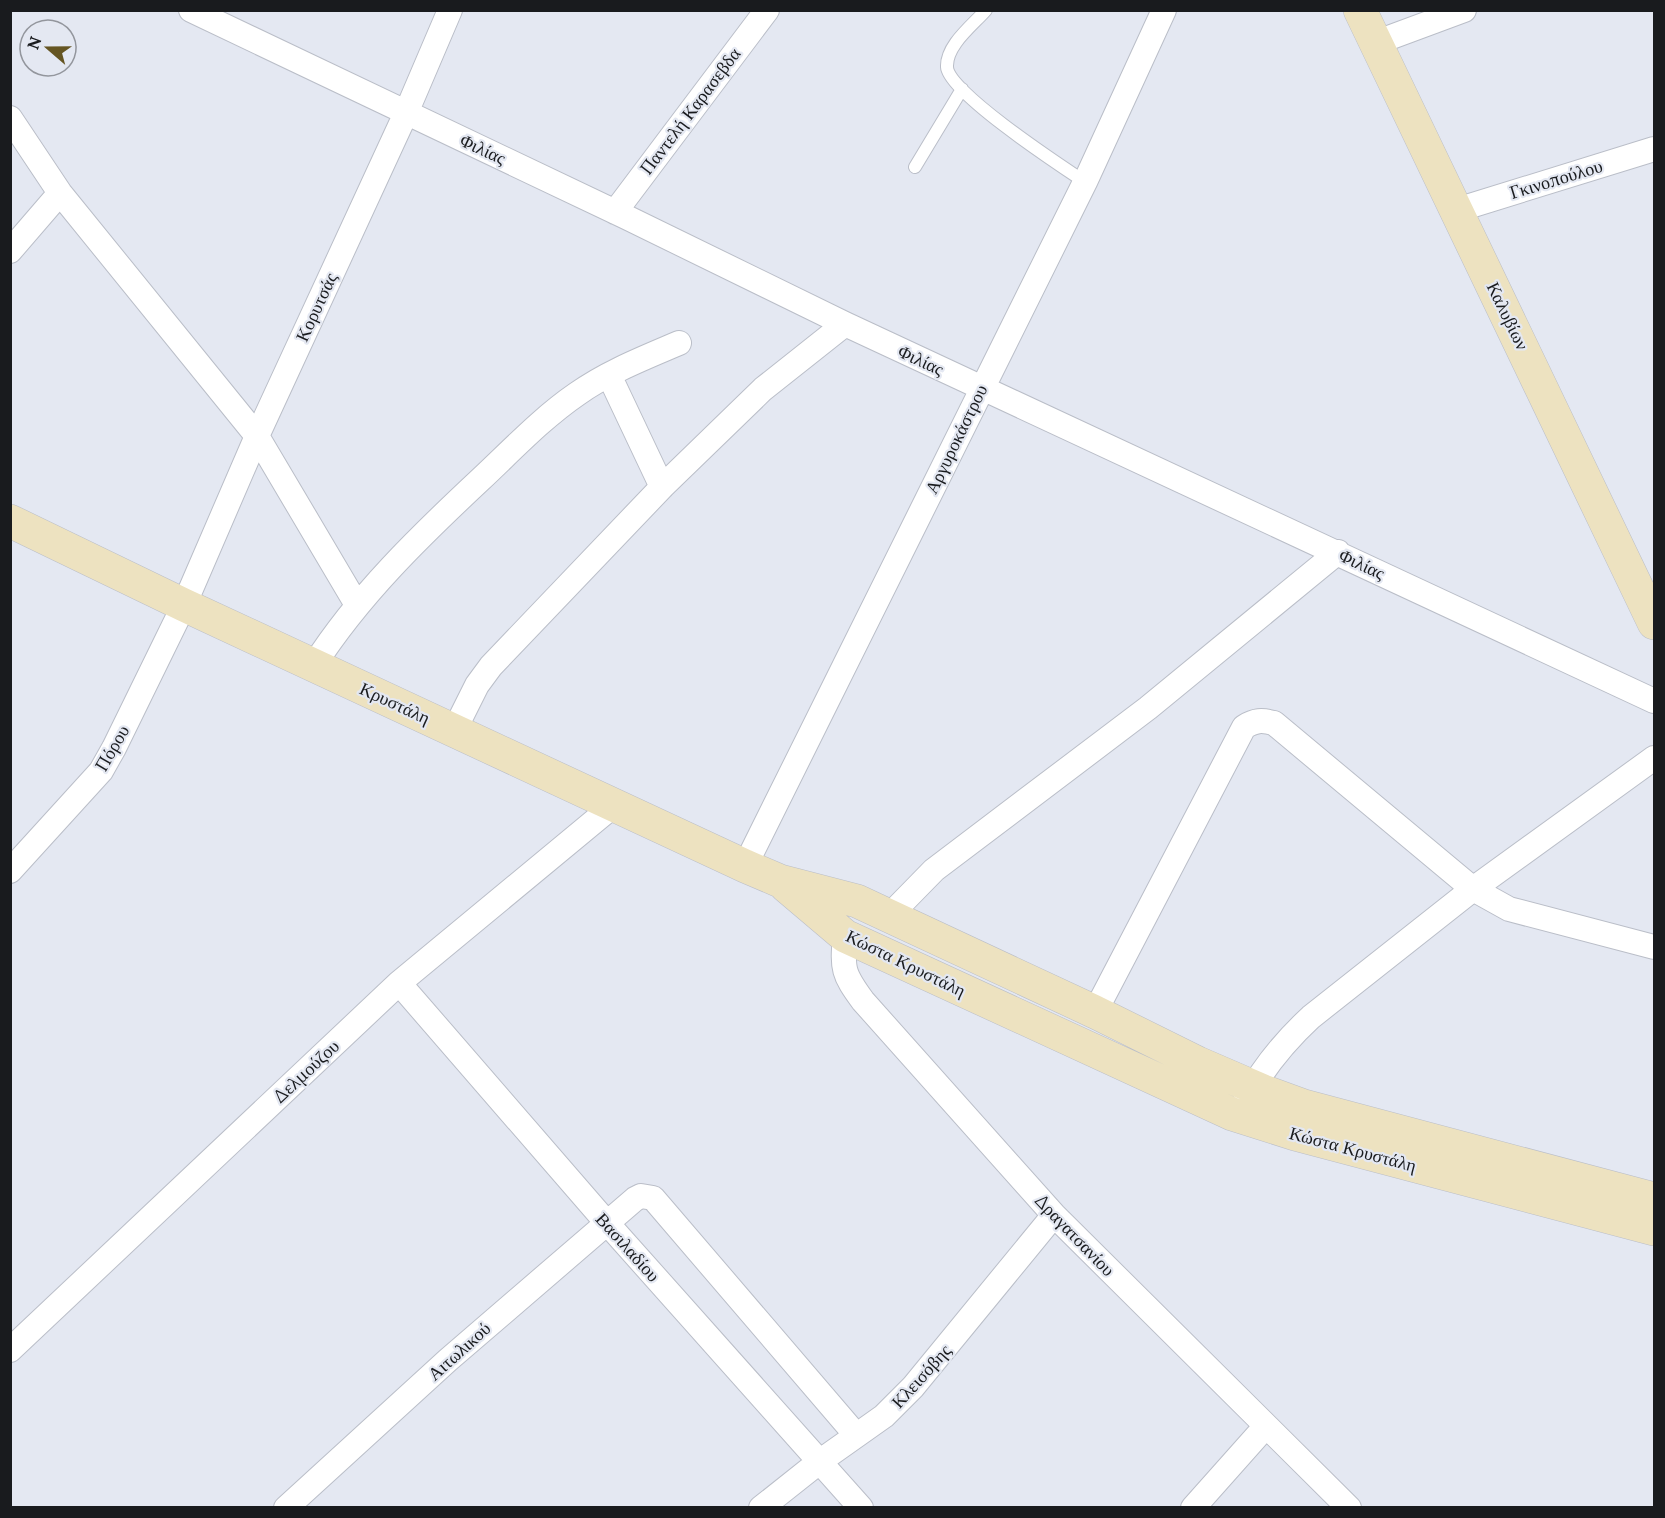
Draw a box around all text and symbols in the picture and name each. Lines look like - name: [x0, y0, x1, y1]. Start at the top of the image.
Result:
- north arrow: [18, 18, 78, 78]
- text: N: [22, 34, 45, 52]
- street label: Παντελή Καρασεβδα: [635, 42, 746, 179]
- street label: Φιλίας: [456, 128, 510, 170]
- street label: Γκινοπούλου: [1507, 154, 1605, 204]
- street label: Κορυτσάς: [290, 269, 342, 345]
- street label: Καλυβίων: [1482, 278, 1534, 354]
- street label: Φιλίας: [894, 339, 948, 381]
- street label: Αργυροκάστρου: [920, 380, 992, 498]
- street label: Φιλίας: [1335, 543, 1389, 585]
- street label: Κρυστάλη: [356, 677, 434, 729]
- street label: Πόρου: [90, 721, 134, 775]
- street label: Κώστα Κρυστάλη: [842, 924, 970, 1002]
- street label: Δελμούζου: [268, 1034, 344, 1108]
- street label: Κώστα Κρυστάλη: [1287, 1121, 1419, 1177]
- street label: Δραγατσανίου: [1030, 1189, 1120, 1281]
- street label: Βασιλαδίου: [591, 1208, 665, 1286]
- street label: Αιτωλικού: [423, 1317, 495, 1385]
- street label: Κλεισόβης: [886, 1339, 956, 1413]

